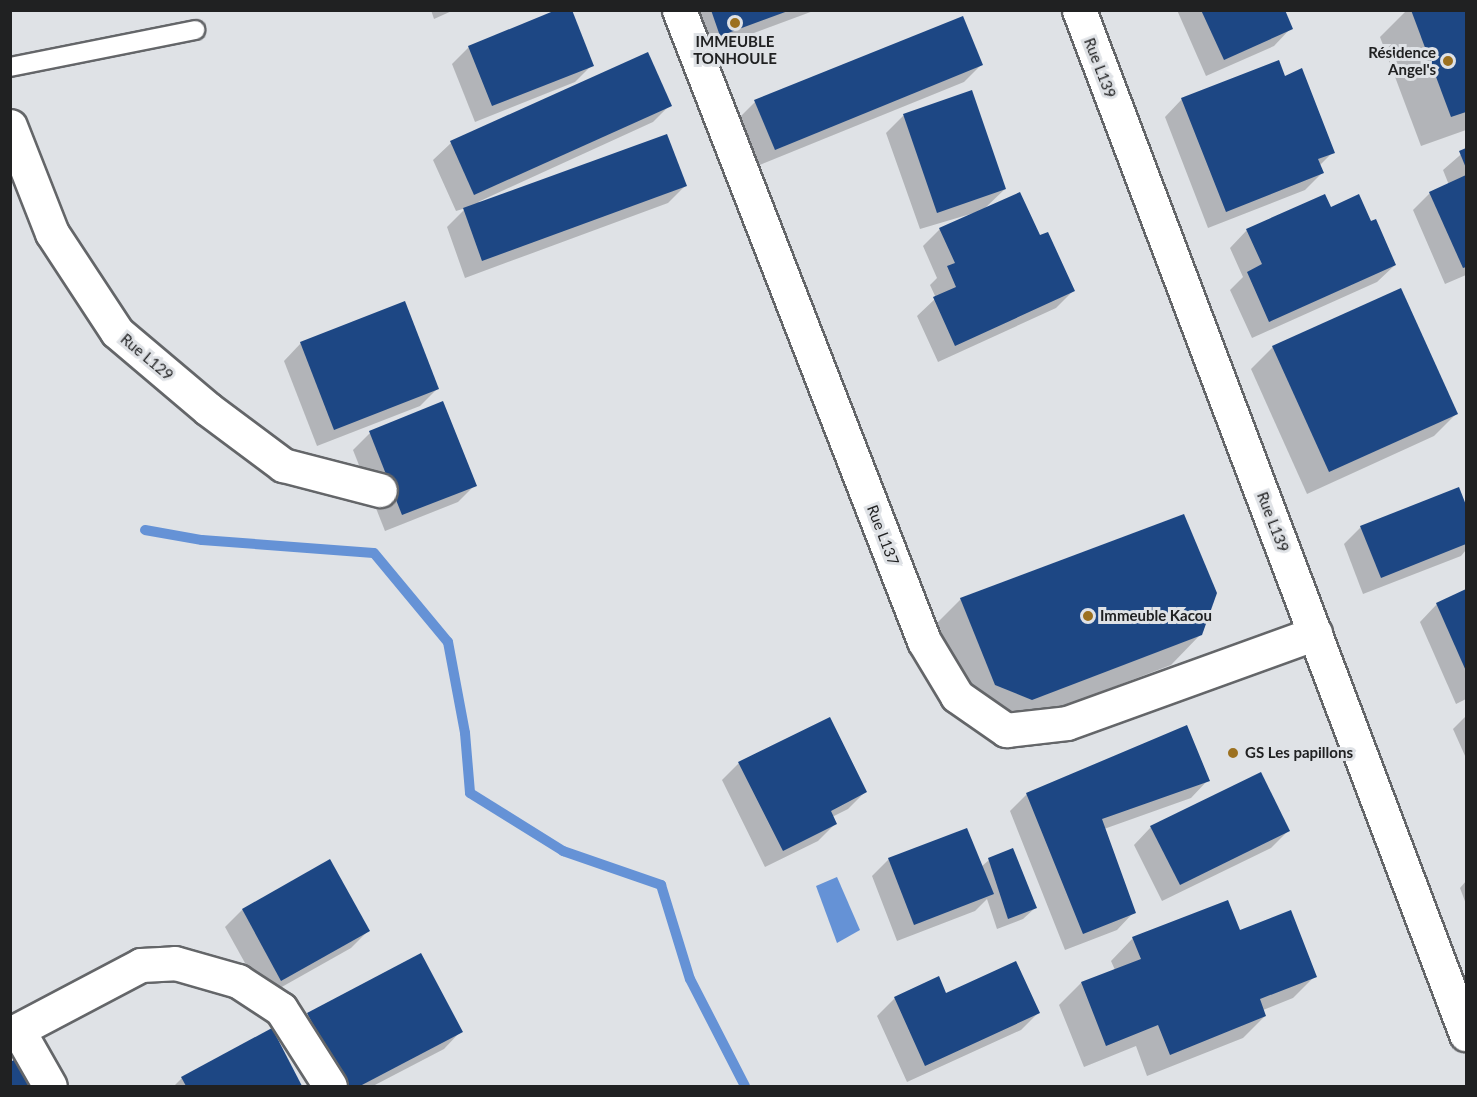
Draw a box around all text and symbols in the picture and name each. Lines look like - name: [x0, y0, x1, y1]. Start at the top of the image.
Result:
- marker: IMMEUBLE TONHOULE: [728, 16, 742, 30]
- place label: IMMEUBLE TONHOULE: [693, 32, 777, 67]
- street label: Rue L139: [1080, 35, 1120, 101]
- place label: Résidence Angel's: [1368, 43, 1436, 78]
- marker: Résidence Angel's: [1441, 54, 1455, 68]
- street label: Rue L129: [117, 330, 177, 384]
- street label: Rue L139: [1253, 489, 1293, 555]
- street label: Rue L137: [863, 502, 903, 568]
- place label: Immeuble Kacou: [1100, 607, 1212, 625]
- marker: Immeuble Kacou: [1081, 609, 1095, 623]
- place label: GS Les papillons: [1245, 744, 1353, 762]
- marker: GS Les papillons: [1226, 746, 1240, 760]

